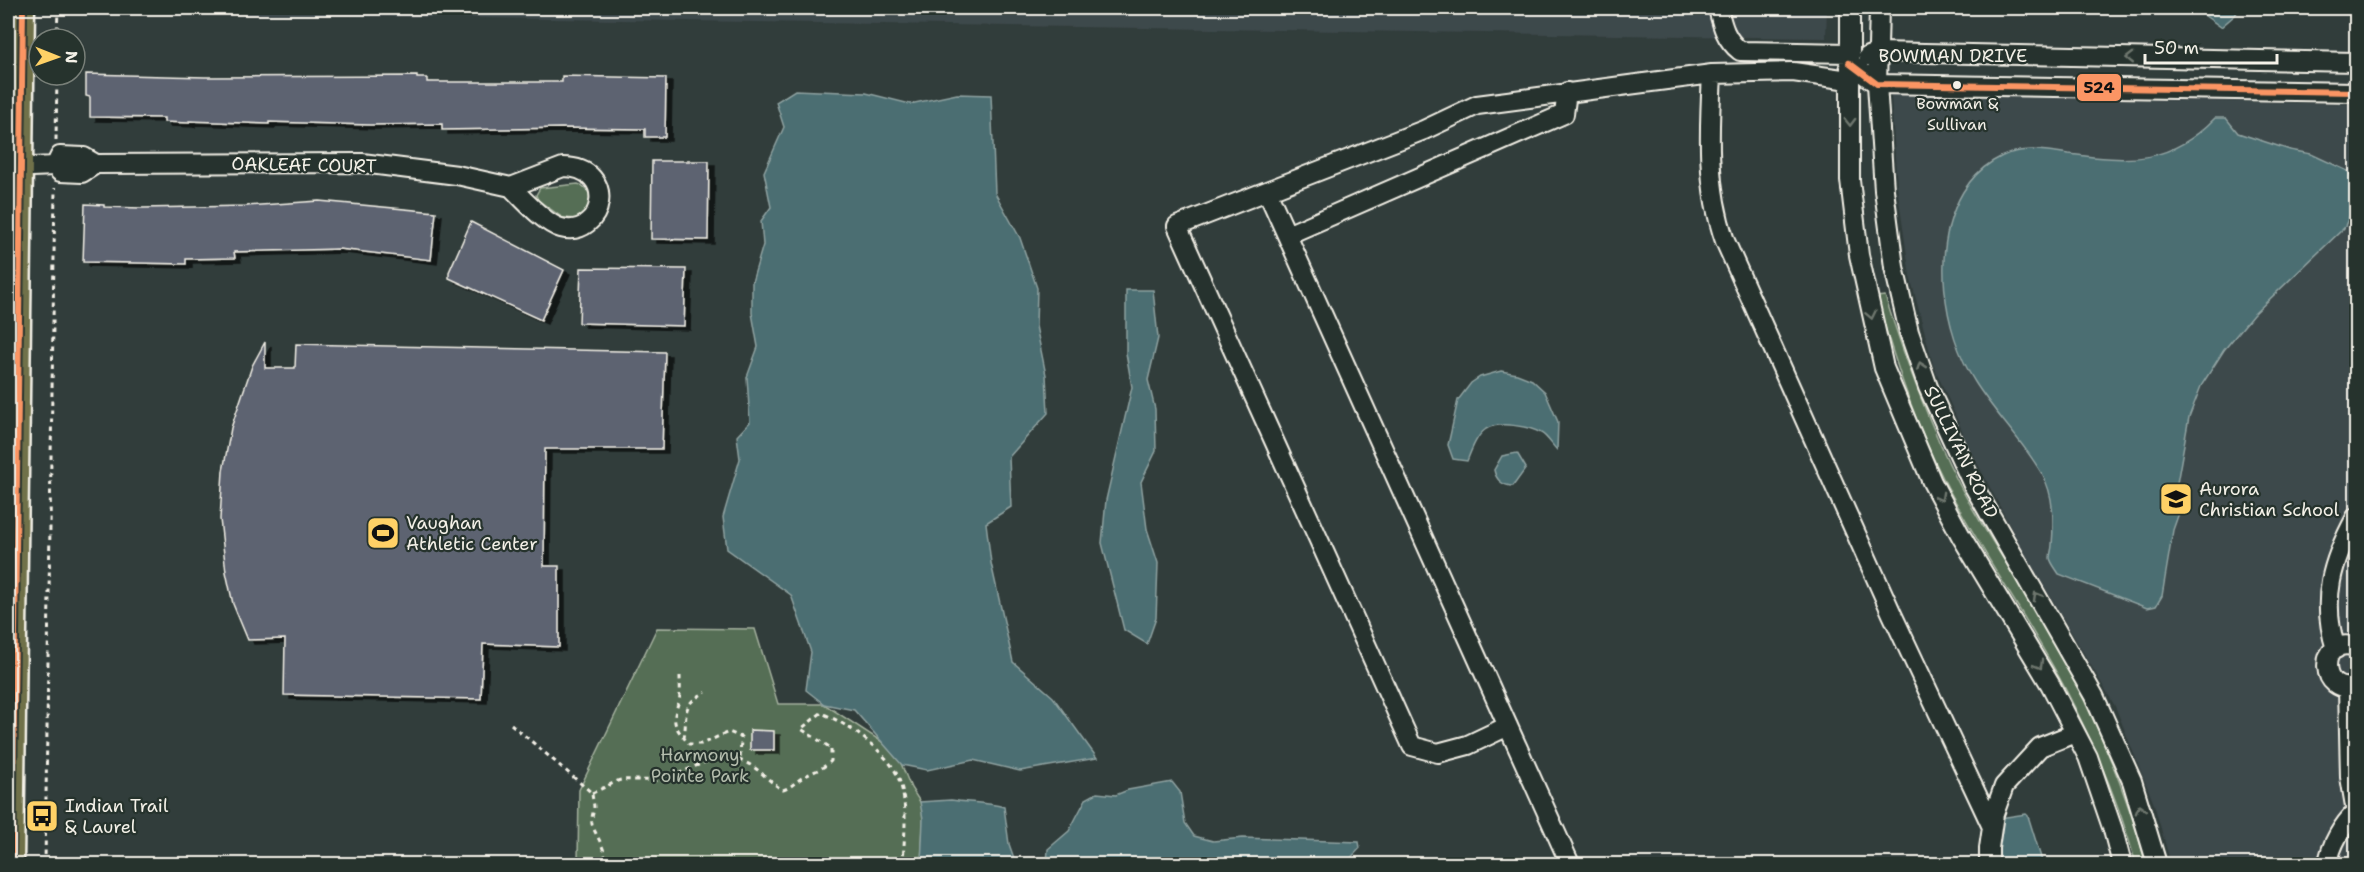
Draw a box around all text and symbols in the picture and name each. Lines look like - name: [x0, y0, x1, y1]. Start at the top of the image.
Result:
- north arrow: [27, 27, 87, 87]
- scale bar: [2145, 27, 2277, 65]
- text: 50 m: [2154, 36, 2199, 60]
- street label: BOWMAN DRIVE: [1879, 44, 2027, 68]
- text: N: [61, 51, 82, 64]
- one-way arrow: [2126, 52, 2135, 64]
- line badge: 524: [2076, 73, 2122, 102]
- text: 524: [2083, 77, 2115, 98]
- marker: Bowman & Sullivan: [1951, 79, 1963, 91]
- place label: Bowman & Sullivan: [1916, 93, 1999, 135]
- one-way arrow: [1844, 117, 1856, 126]
- street label: OAKLEAF COURT: [231, 152, 377, 178]
- one-way arrow: [1864, 310, 1877, 320]
- one-way arrow: [1916, 361, 1929, 372]
- street label: SULLIVAN ROAD: [1918, 382, 2004, 522]
- place label: Aurora Christian School: [2199, 477, 2340, 522]
- school or university icon: Aurora Christian School: [2158, 481, 2194, 517]
- one-way arrow: [1933, 491, 1944, 501]
- place label: Vaughan Athletic Center: [406, 511, 538, 556]
- sports icon: Vaughan Athletic Center: [365, 515, 401, 551]
- one-way arrow: [2032, 592, 2044, 602]
- one-way arrow: [2032, 658, 2044, 669]
- park label: Harmony Pointe Park: [651, 743, 749, 788]
- place label: Indian Trail & Laurel: [65, 794, 169, 839]
- bus stop icon: Indian Trail & Laurel: [24, 798, 60, 834]
- one-way arrow: [2135, 804, 2147, 814]

